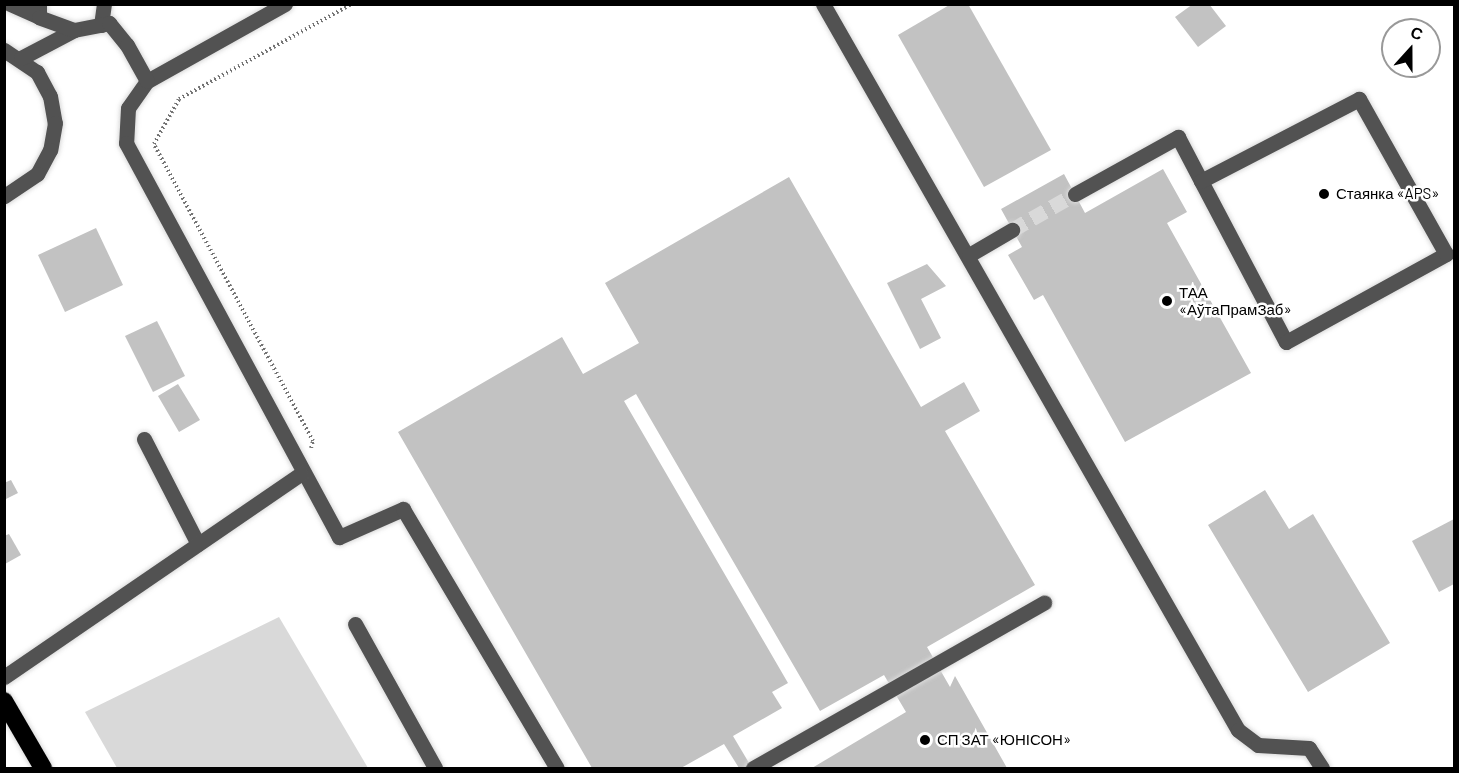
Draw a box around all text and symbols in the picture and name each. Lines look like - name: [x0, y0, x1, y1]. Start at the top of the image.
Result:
- north arrow: [1381, 18, 1441, 78]
- text: С: [1408, 22, 1426, 44]
- place label: Стаянка «APS»: [1336, 185, 1439, 203]
- marker: Стаянка «APS»: [1317, 187, 1331, 201]
- place label: ТАА «АўтаПрамЗаб»: [1179, 283, 1292, 318]
- marker: ТАА «АўтаПрамЗаб»: [1160, 294, 1174, 308]
- place label: СП ЗАТ «ЮНІСОН»: [937, 731, 1071, 749]
- marker: СП ЗАТ «ЮНІСОН»: [918, 733, 932, 747]

